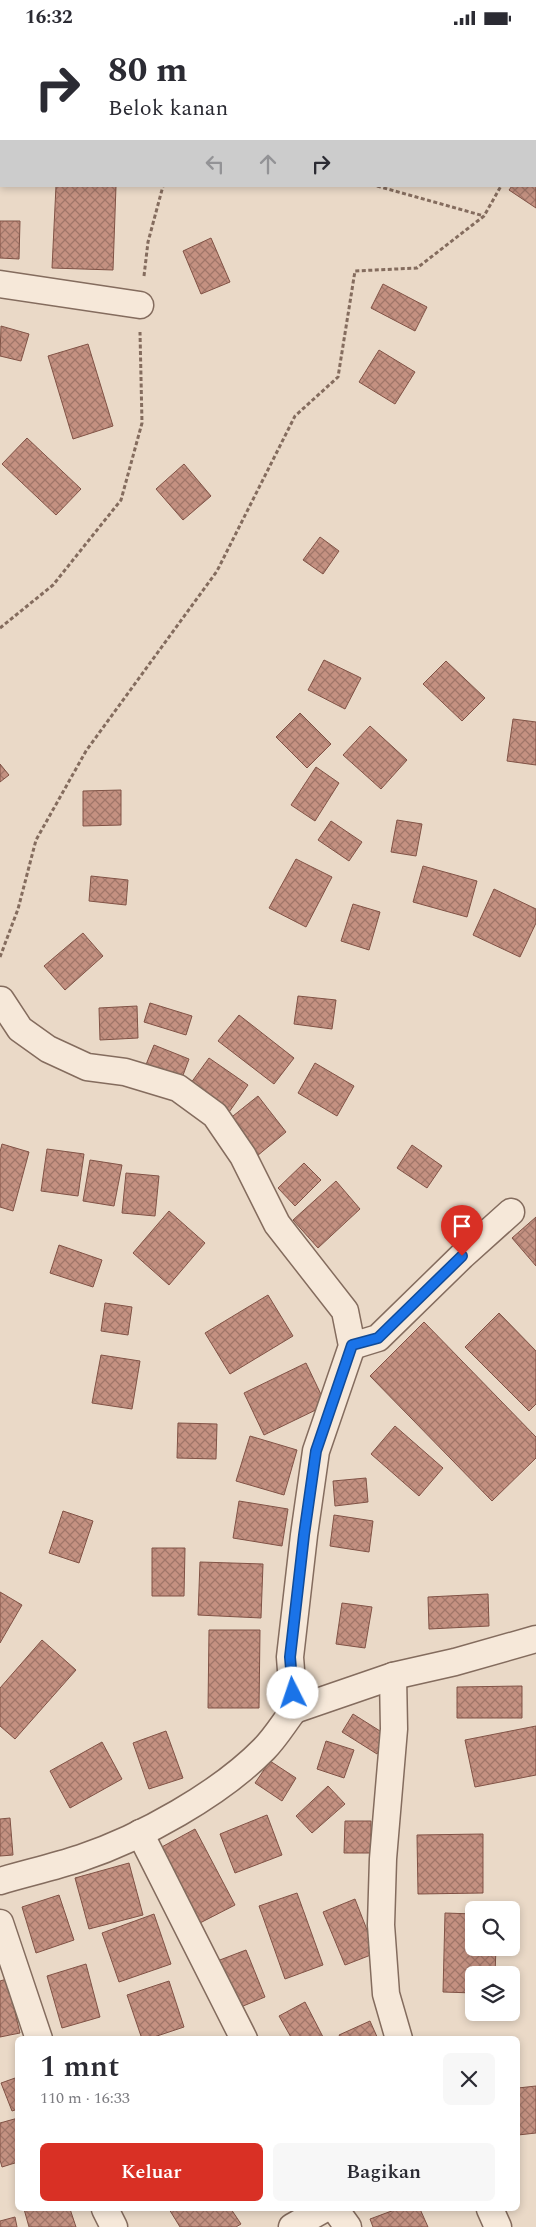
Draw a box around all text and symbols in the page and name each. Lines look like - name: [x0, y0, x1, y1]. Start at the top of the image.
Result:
- text: 16:32: [25, 3, 73, 32]
- text: 80 m: [108, 44, 188, 97]
- icon: right: [25, 55, 90, 120]
- text: Belok kanan: [108, 92, 228, 125]
- icon: left: [201, 150, 229, 178]
- icon: ahead: [254, 150, 282, 178]
- icon: right: [307, 150, 335, 178]
- pin: [441, 1205, 483, 1256]
- icon: arrive: [448, 1212, 476, 1240]
- position arrow: [266, 1666, 318, 1718]
- map controls: [465, 1901, 520, 2021]
- button: search: [465, 1901, 520, 1956]
- button: layers: [465, 1966, 520, 2021]
- text: 1 mnt: [40, 2044, 119, 2090]
- button: close: [443, 2053, 495, 2105]
- text: 110 m · 16:33: [40, 2086, 130, 2110]
- button: Keluar: [40, 2143, 263, 2201]
- button: Bagikan: [273, 2143, 495, 2201]

